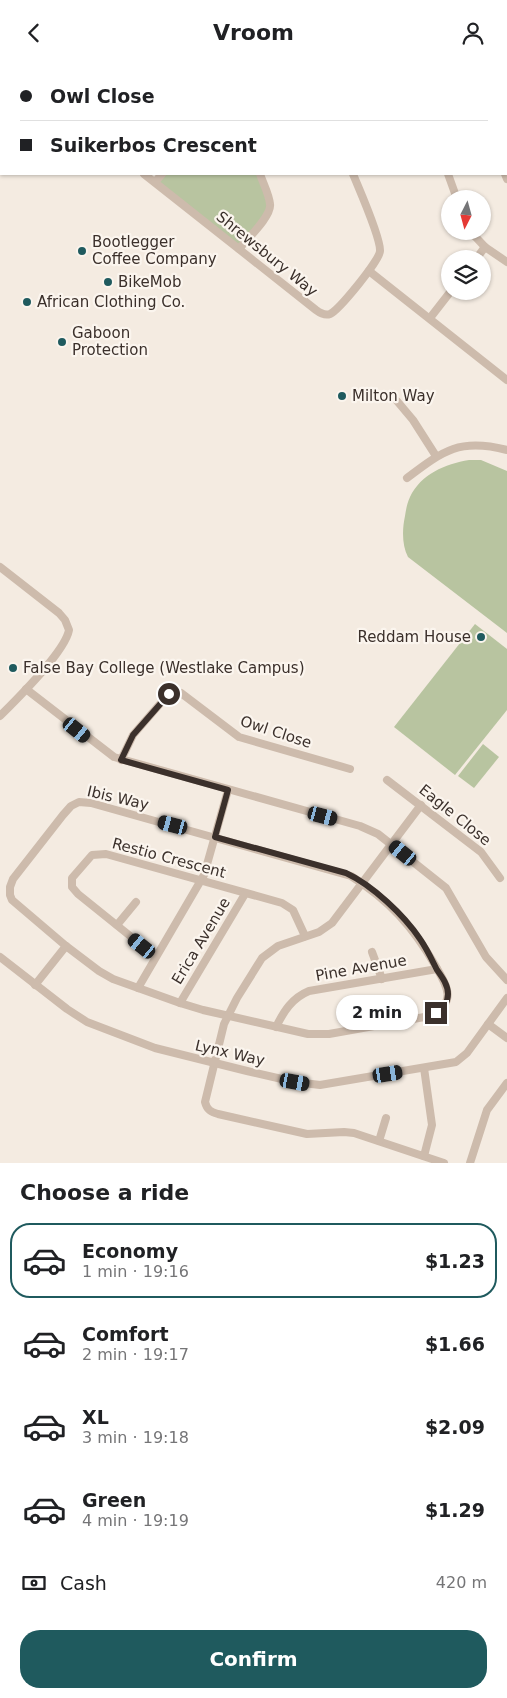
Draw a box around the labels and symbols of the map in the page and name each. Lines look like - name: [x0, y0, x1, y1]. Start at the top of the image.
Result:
- north arrow: [441, 190, 491, 240]
- street label: Shrewsbury Way: [213, 208, 321, 300]
- place label: Bootlegger Coffee Company: [92, 233, 217, 268]
- marker: Bootlegger Coffee Company: [76, 245, 88, 257]
- place label: BikeMob: [118, 273, 181, 291]
- marker: BikeMob: [102, 276, 114, 288]
- place label: African Clothing Co.: [37, 293, 185, 311]
- marker: African Clothing Co.: [21, 296, 33, 308]
- place label: Gaboon Protection: [72, 324, 148, 359]
- marker: Gaboon Protection: [56, 336, 68, 348]
- place label: Milton Way: [352, 387, 435, 405]
- marker: Milton Way: [336, 390, 348, 402]
- place label: Reddam House: [357, 628, 471, 646]
- marker: Reddam House: [475, 631, 487, 643]
- place label: False Bay College (Westlake Campus): [23, 659, 305, 677]
- marker: False Bay College (Westlake Campus): [7, 662, 19, 674]
- route start: [158, 683, 180, 705]
- street label: Owl Close: [238, 712, 314, 752]
- car: [60, 715, 93, 745]
- street label: Eagle Close: [415, 781, 495, 849]
- street label: Ibis Way: [85, 782, 151, 814]
- car: [306, 805, 339, 827]
- car: [156, 814, 189, 836]
- street label: Restio Crescent: [110, 834, 228, 882]
- car: [386, 838, 419, 868]
- street label: Erica Avenue: [168, 894, 234, 988]
- car: [125, 931, 158, 961]
- street label: Pine Avenue: [314, 951, 408, 985]
- callout: 2 min: [336, 995, 418, 1031]
- route end: [425, 1002, 447, 1024]
- street label: Lynx Way: [193, 1036, 267, 1070]
- car: [372, 1064, 403, 1084]
- car: [278, 1072, 311, 1092]

